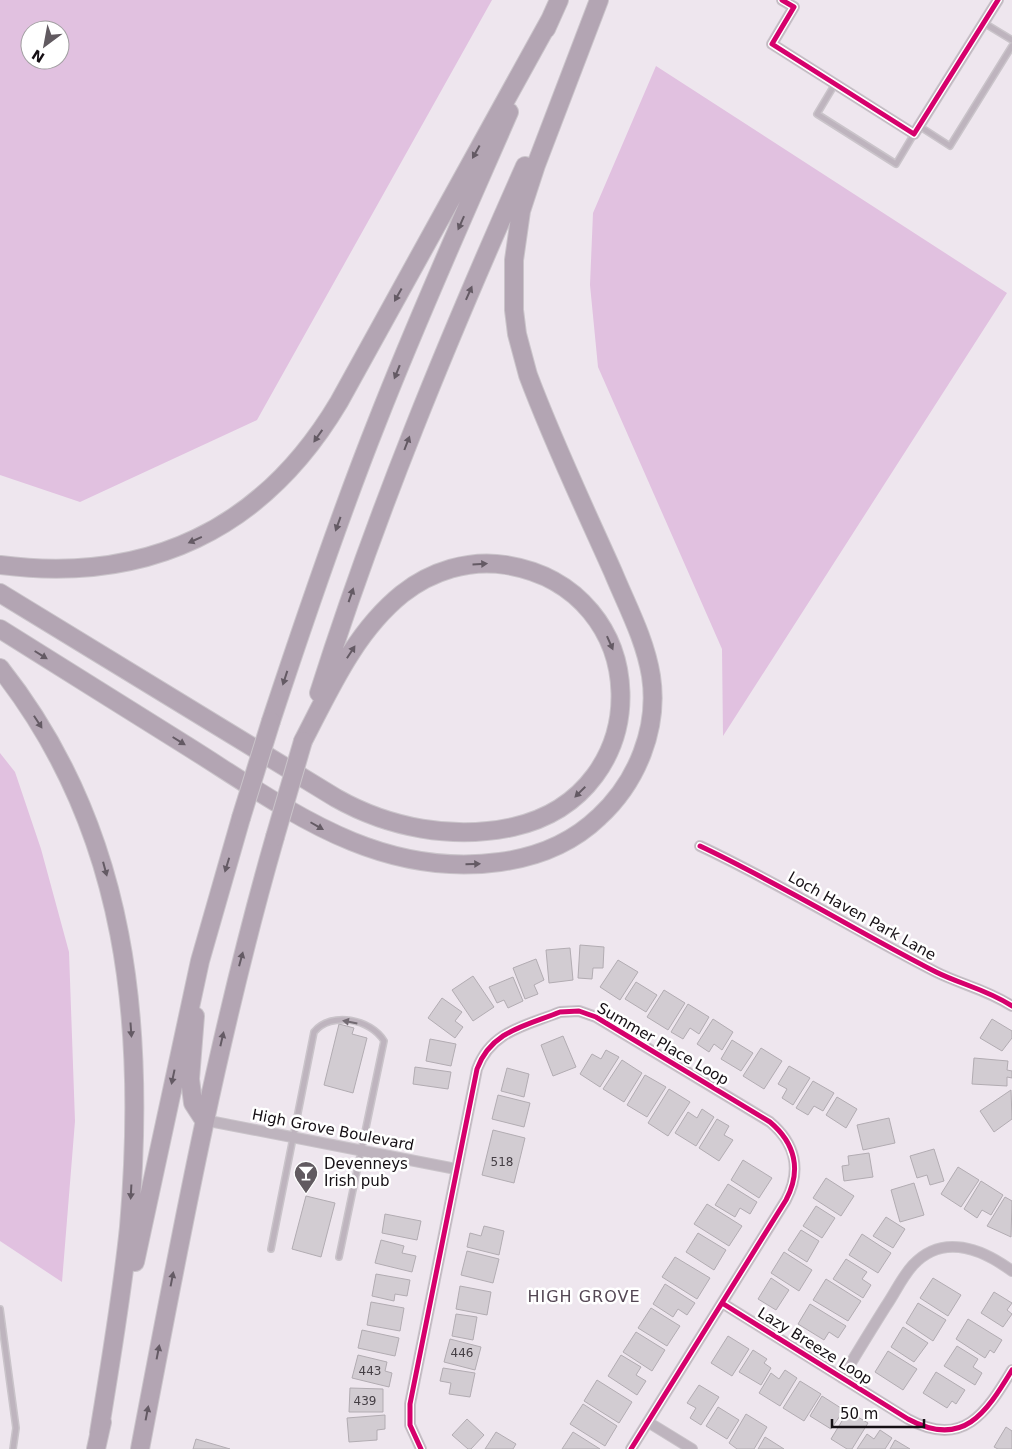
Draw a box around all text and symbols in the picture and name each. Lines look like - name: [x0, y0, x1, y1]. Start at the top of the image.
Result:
- north arrow: [20, 20, 70, 70]
- text: N: [29, 46, 47, 66]
- one-way arrow: [472, 145, 480, 160]
- one-way arrow: [456, 216, 464, 230]
- one-way arrow: [466, 286, 474, 300]
- one-way arrow: [394, 288, 402, 302]
- one-way arrow: [392, 365, 400, 379]
- one-way arrow: [313, 429, 323, 443]
- one-way arrow: [403, 435, 411, 450]
- one-way arrow: [334, 517, 342, 532]
- one-way arrow: [188, 536, 202, 544]
- one-way arrow: [472, 560, 488, 568]
- one-way arrow: [348, 588, 356, 603]
- one-way arrow: [606, 636, 614, 650]
- one-way arrow: [347, 646, 356, 659]
- one-way arrow: [35, 650, 48, 659]
- one-way arrow: [281, 670, 289, 685]
- one-way arrow: [34, 715, 43, 728]
- one-way arrow: [172, 736, 186, 745]
- one-way arrow: [574, 786, 586, 798]
- one-way arrow: [311, 822, 324, 831]
- one-way arrow: [222, 857, 230, 872]
- one-way arrow: [465, 860, 481, 868]
- one-way arrow: [101, 862, 109, 877]
- street label: Loch Haven Park Lane: [785, 868, 939, 964]
- one-way arrow: [237, 952, 245, 967]
- street label: Summer Place Loop: [594, 999, 732, 1089]
- one-way arrow: [342, 1017, 358, 1025]
- one-way arrow: [127, 1022, 135, 1038]
- one-way arrow: [218, 1031, 226, 1046]
- one-way arrow: [169, 1069, 177, 1084]
- street label: High Grove Boulevard: [250, 1105, 416, 1155]
- place label: Devenneys Irish pub: [324, 1155, 408, 1190]
- house number: 518: [491, 1155, 513, 1169]
- bar icon: Devenneys Irish pub: [293, 1160, 319, 1194]
- one-way arrow: [126, 1184, 134, 1200]
- one-way arrow: [168, 1271, 176, 1287]
- district label: HIGH GROVE: [527, 1287, 641, 1306]
- street label: Lazy Breeze Loop: [754, 1304, 876, 1388]
- one-way arrow: [155, 1344, 163, 1360]
- house number: 446: [451, 1346, 473, 1360]
- house number: 443: [359, 1364, 381, 1378]
- house number: 439: [354, 1394, 376, 1408]
- scale bar: [832, 1396, 924, 1428]
- one-way arrow: [143, 1404, 151, 1420]
- text: 50 m: [840, 1405, 878, 1423]

